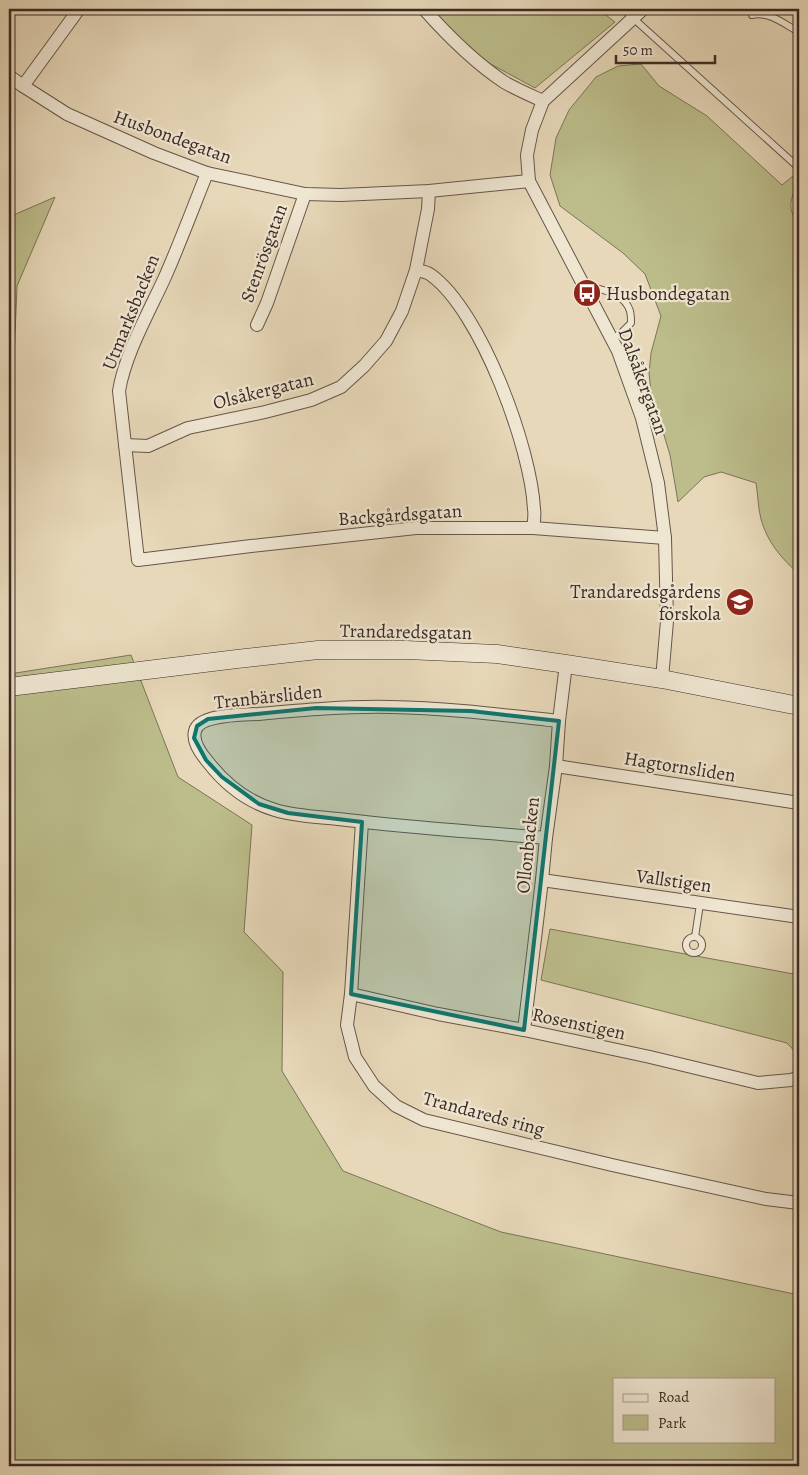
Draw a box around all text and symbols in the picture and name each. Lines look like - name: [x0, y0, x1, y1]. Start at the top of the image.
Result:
- scale bar: [616, 32, 714, 64]
- text: 50 m: [623, 40, 653, 60]
- street label: Husbondegatan: [110, 104, 235, 170]
- street label: Stenrösgatan: [234, 200, 294, 306]
- street label: Utmarksbacken: [96, 251, 166, 374]
- bus stop icon: Husbondegatan: [572, 278, 602, 308]
- place label: Husbondegatan: [606, 281, 730, 307]
- street label: Dalsåkergatan: [612, 324, 674, 438]
- street label: Olsåkergatan: [210, 366, 316, 416]
- street label: Backgårdsgatan: [337, 498, 463, 532]
- place label: Trandaredsgårdens förskola: [570, 579, 721, 627]
- school or university icon: Trandaredsgårdens förskola: [725, 587, 755, 617]
- street label: Trandaredsgatan: [340, 618, 472, 646]
- street label: Tranbärsliden: [213, 678, 324, 716]
- street label: Hagtornsliden: [622, 745, 737, 789]
- street label: Ollonbacken: [510, 796, 546, 895]
- street label: Vallstigen: [633, 863, 713, 899]
- street label: Rosenstigen: [530, 1001, 628, 1047]
- street label: Trandareds ring: [420, 1085, 548, 1143]
- legend: [613, 1378, 776, 1442]
- text: Road: [658, 1387, 690, 1407]
- text: Park: [658, 1413, 687, 1433]

